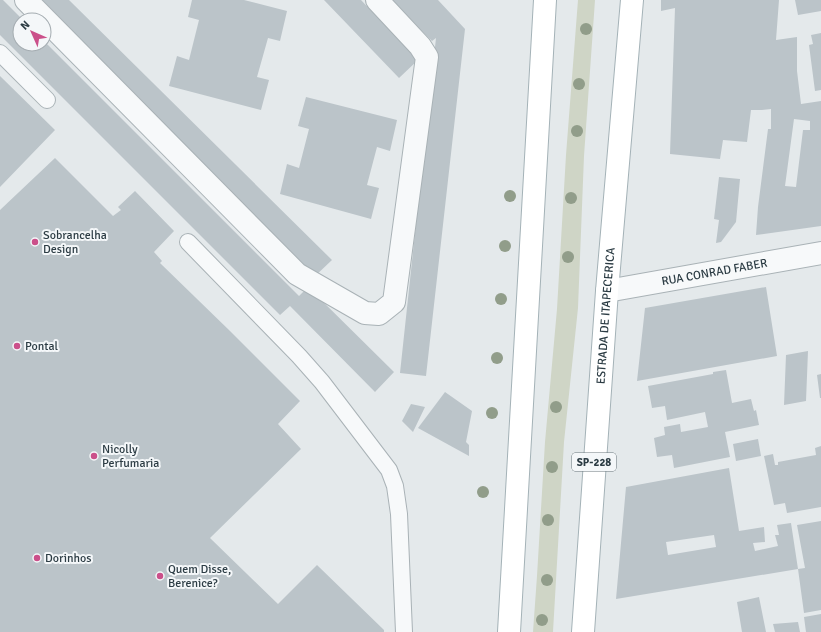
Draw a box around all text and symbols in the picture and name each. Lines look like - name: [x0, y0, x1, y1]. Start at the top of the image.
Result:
- north arrow: [12, 12, 52, 52]
- text: N: [18, 18, 33, 33]
- place label: Sobrancelha Design: [43, 228, 107, 257]
- marker: Sobrancelha Design: [30, 237, 40, 247]
- street label: ESTRADA DE ITAPECERICA: [593, 246, 619, 385]
- street label: RUA CONRAD FABER: [660, 256, 768, 289]
- place label: Pontal: [25, 339, 59, 354]
- marker: Pontal: [12, 341, 22, 351]
- place label: Nicolly Perfumaria: [102, 442, 159, 471]
- marker: Nicolly Perfumaria: [89, 451, 99, 461]
- road number: SP-228: [572, 453, 616, 471]
- place label: Dorinhos: [45, 551, 91, 566]
- marker: Dorinhos: [32, 553, 42, 563]
- place label: Quem Disse, Berenice?: [168, 562, 231, 591]
- marker: Quem Disse, Berenice?: [155, 571, 165, 581]

